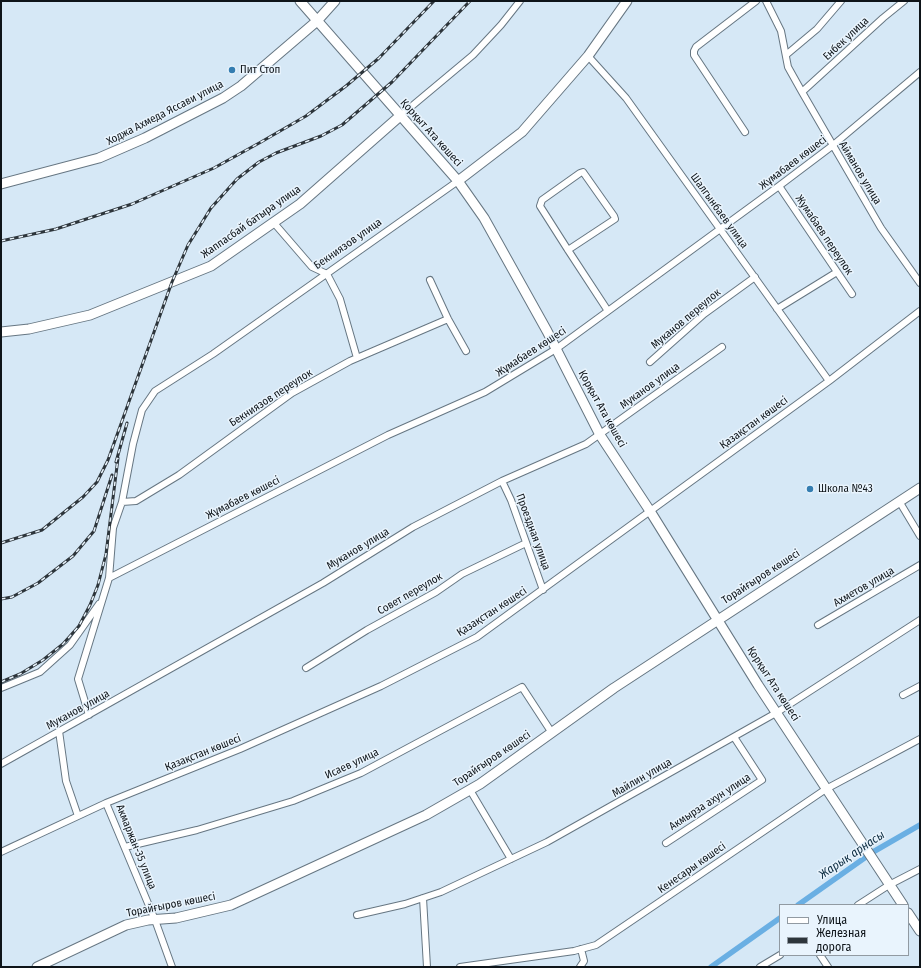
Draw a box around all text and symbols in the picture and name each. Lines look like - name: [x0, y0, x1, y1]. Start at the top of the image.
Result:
- street label: Енбек улица: [821, 15, 871, 63]
- place label: Пит Стоп: [240, 63, 280, 77]
- marker: Пит Стоп: [227, 65, 237, 75]
- street label: Ходжа Ахмеда Яссави улица: [104, 78, 226, 148]
- street label: Қорқыт Ата көшесі: [397, 96, 465, 170]
- street label: Жұмабаев көшесі: [757, 133, 829, 193]
- street label: Айманов улица: [836, 139, 884, 207]
- street label: Шалгынбаев улица: [687, 171, 751, 251]
- street label: Жаппасбай батыра улица: [199, 183, 303, 261]
- street label: Жумабаев переулок: [792, 193, 856, 277]
- street label: Бекниязов улица: [311, 216, 385, 272]
- street label: Муканов переулок: [649, 286, 723, 352]
- street label: Жұмабаев көшесі: [493, 324, 569, 380]
- street label: Муканов улица: [618, 360, 682, 412]
- street label: Бекниязов переулок: [227, 366, 315, 430]
- street label: Қорқыт Ата көшесі: [575, 368, 629, 450]
- street label: Қазақстан көшесі: [717, 394, 791, 452]
- street label: Жұмабаев көшесі: [204, 474, 282, 522]
- place label: Школа №43: [818, 482, 873, 496]
- marker: Школа №43: [805, 484, 815, 494]
- street label: Проездная улица: [513, 492, 553, 572]
- street label: Муканов улица: [324, 525, 392, 573]
- street label: Торайғыров көшесі: [720, 547, 802, 607]
- street label: Ахметов улица: [831, 564, 897, 610]
- street label: Совет переулок: [375, 570, 445, 618]
- street label: Қазақстан көшесі: [455, 584, 529, 640]
- street label: Қорқыт Ата көшесі: [744, 644, 802, 724]
- street label: Муканов улица: [44, 687, 112, 733]
- street label: Торайғыров көшесі: [451, 728, 533, 790]
- street label: Қазақстан көшесі: [163, 732, 243, 774]
- street label: Исаев улица: [323, 746, 381, 782]
- street label: Майлин улица: [610, 756, 674, 800]
- street label: Акмырза ахун улица: [667, 771, 753, 833]
- street label: Акмаржан-35 улица: [113, 803, 159, 891]
- water label: Жарық арнасы: [816, 828, 888, 882]
- street label: Кенесары көшесі: [656, 840, 728, 896]
- street label: Торайғыров көшесі: [125, 890, 217, 920]
- legend: [779, 904, 909, 956]
- text: Улица: [817, 913, 847, 927]
- text: Железная дорога: [816, 926, 866, 954]

